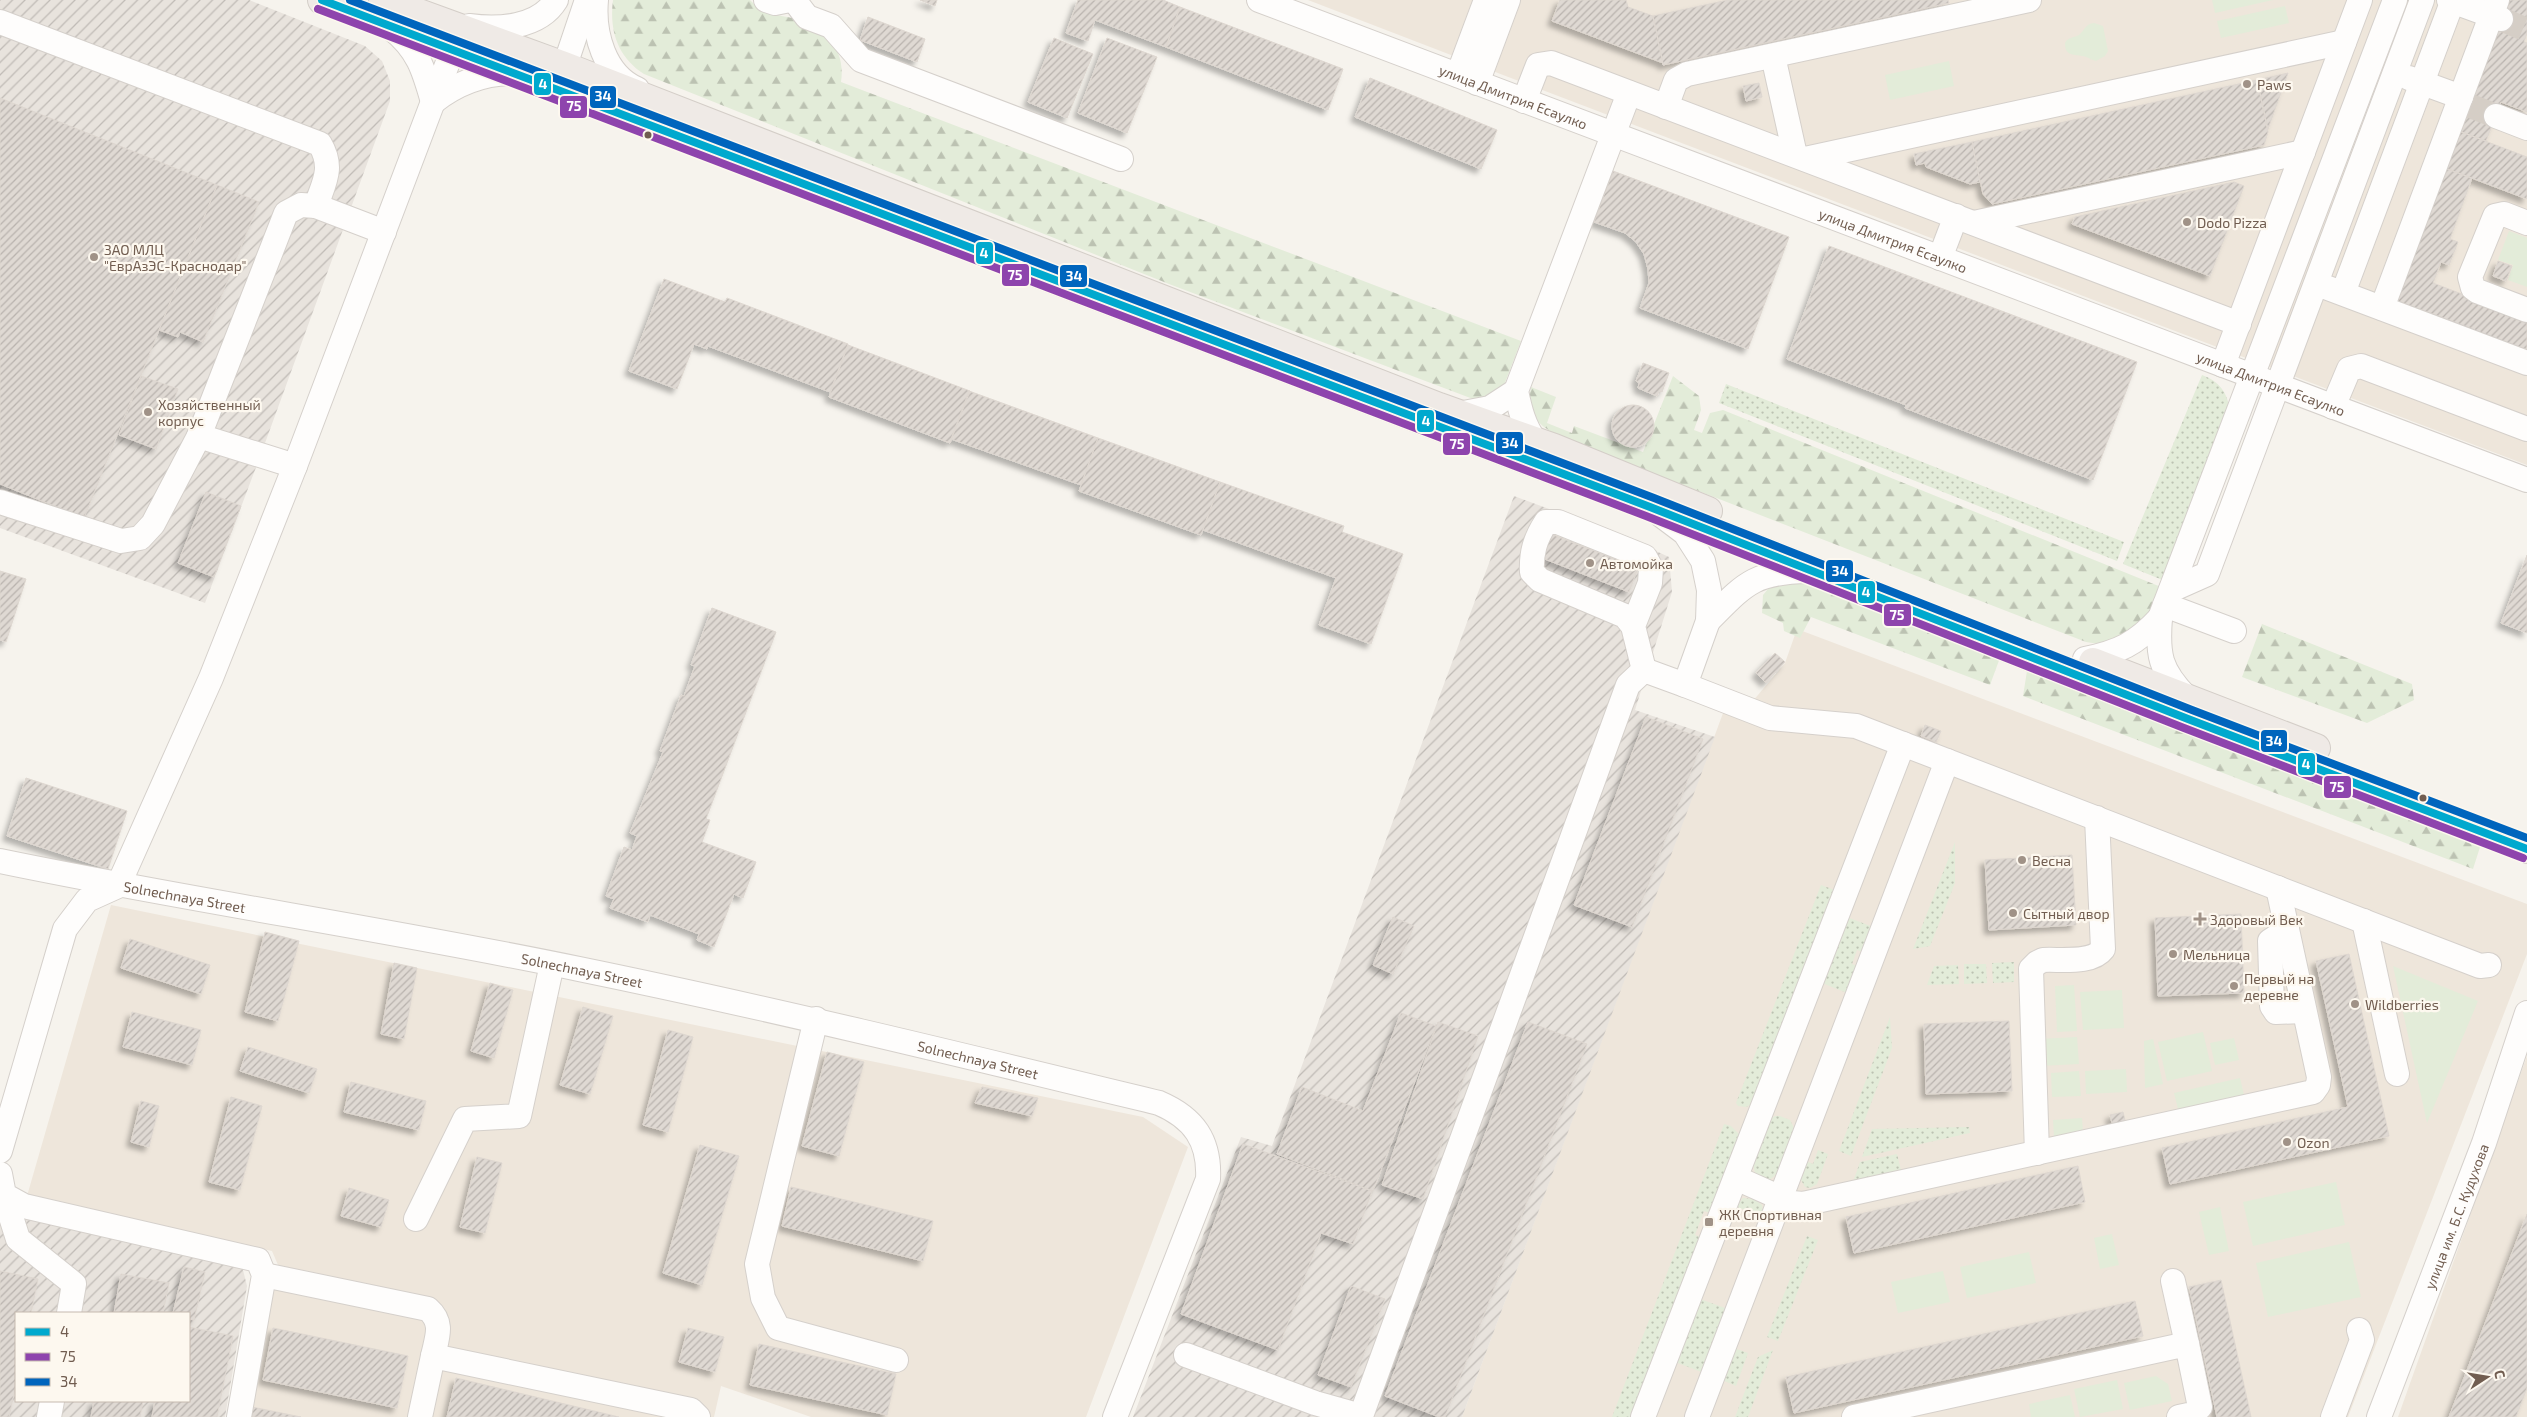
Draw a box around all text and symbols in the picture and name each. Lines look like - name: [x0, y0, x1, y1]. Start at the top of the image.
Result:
- street label: улица Дмитрия Есаулко: [1437, 60, 1590, 132]
- line badge: 4: [533, 72, 552, 96]
- text: 4: [539, 75, 548, 92]
- place label: Paws: [2257, 76, 2292, 93]
- marker: Paws: [2241, 78, 2253, 90]
- line badge: 34: [589, 85, 617, 109]
- text: 34: [595, 87, 612, 104]
- line badge: 75: [559, 95, 588, 119]
- text: 75: [566, 97, 582, 114]
- unlabelled marker: [643, 130, 653, 140]
- street label: улица Дмитрия Есаулко: [1817, 204, 1970, 276]
- place label: Dodo Pizza: [2197, 214, 2267, 231]
- marker: Dodo Pizza: [2181, 216, 2193, 228]
- place label: ЗАО МЛЦ "ЕврАзЭС-Краснодар": [104, 241, 247, 274]
- line badge: 4: [975, 241, 994, 265]
- text: 4: [980, 244, 989, 261]
- marker: ЗАО МЛЦ "ЕврАзЭС-Краснодар": [88, 251, 100, 263]
- line badge: 75: [1001, 263, 1030, 287]
- line badge: 34: [1059, 264, 1088, 288]
- text: 75: [1007, 266, 1023, 283]
- text: 34: [1066, 267, 1083, 284]
- street label: улица Дмитрия Есаулко: [2194, 347, 2348, 419]
- place label: Хозяйственный корпус: [158, 396, 261, 429]
- marker: Хозяйственный корпус: [142, 406, 154, 418]
- line badge: 4: [1416, 409, 1435, 433]
- text: 4: [1422, 412, 1431, 429]
- line badge: 34: [1495, 431, 1524, 455]
- line badge: 75: [1442, 432, 1471, 456]
- text: 34: [1502, 434, 1519, 451]
- text: 75: [1449, 435, 1465, 452]
- place label: Автомойка: [1600, 555, 1673, 572]
- marker: Автомойка: [1584, 557, 1596, 569]
- line badge: 34: [1825, 559, 1854, 583]
- text: 34: [1832, 562, 1849, 579]
- line badge: 4: [1857, 580, 1876, 604]
- text: 4: [1862, 583, 1871, 600]
- line badge: 75: [1883, 603, 1912, 627]
- text: 75: [1889, 606, 1905, 623]
- line badge: 34: [2260, 729, 2288, 753]
- text: 34: [2266, 732, 2283, 749]
- line badge: 4: [2297, 752, 2316, 776]
- text: 4: [2302, 755, 2311, 772]
- line badge: 75: [2323, 775, 2352, 799]
- text: 75: [2329, 778, 2345, 795]
- unlabelled marker: [2418, 793, 2428, 803]
- place label: Весна: [2032, 852, 2071, 869]
- marker: Весна: [2016, 854, 2028, 866]
- street label: Solnechnaya Street: [122, 877, 247, 916]
- place label: Сытный двор: [2023, 905, 2110, 922]
- marker: Сытный двор: [2007, 907, 2019, 919]
- place label: Здоровый Век: [2210, 911, 2303, 928]
- marker: Здоровый Век: [2194, 913, 2206, 925]
- place label: Мельница: [2183, 946, 2250, 963]
- marker: Мельница: [2167, 948, 2179, 960]
- street label: Solnechnaya Street: [520, 949, 644, 991]
- place label: Первый на деревне: [2244, 970, 2314, 1003]
- marker: Первый на деревне: [2228, 980, 2240, 992]
- place label: Wildberries: [2365, 996, 2439, 1013]
- marker: Wildberries: [2349, 998, 2361, 1010]
- street label: Solnechnaya Street: [916, 1036, 1040, 1082]
- place label: Ozon: [2297, 1134, 2330, 1151]
- marker: Ozon: [2281, 1136, 2293, 1148]
- street label: улица им. Б.С. Кудухова: [2420, 1141, 2492, 1291]
- place label: ЖК Спортивная деревня: [1719, 1206, 1822, 1239]
- marker: ЖК Спортивная деревня: [1703, 1216, 1715, 1228]
- legend: [15, 1312, 190, 1402]
- text: 4: [60, 1322, 69, 1340]
- text: 75: [60, 1347, 76, 1365]
- north arrow: [2462, 1352, 2512, 1402]
- text: С: [2491, 1368, 2509, 1380]
- text: 34: [60, 1372, 78, 1390]

